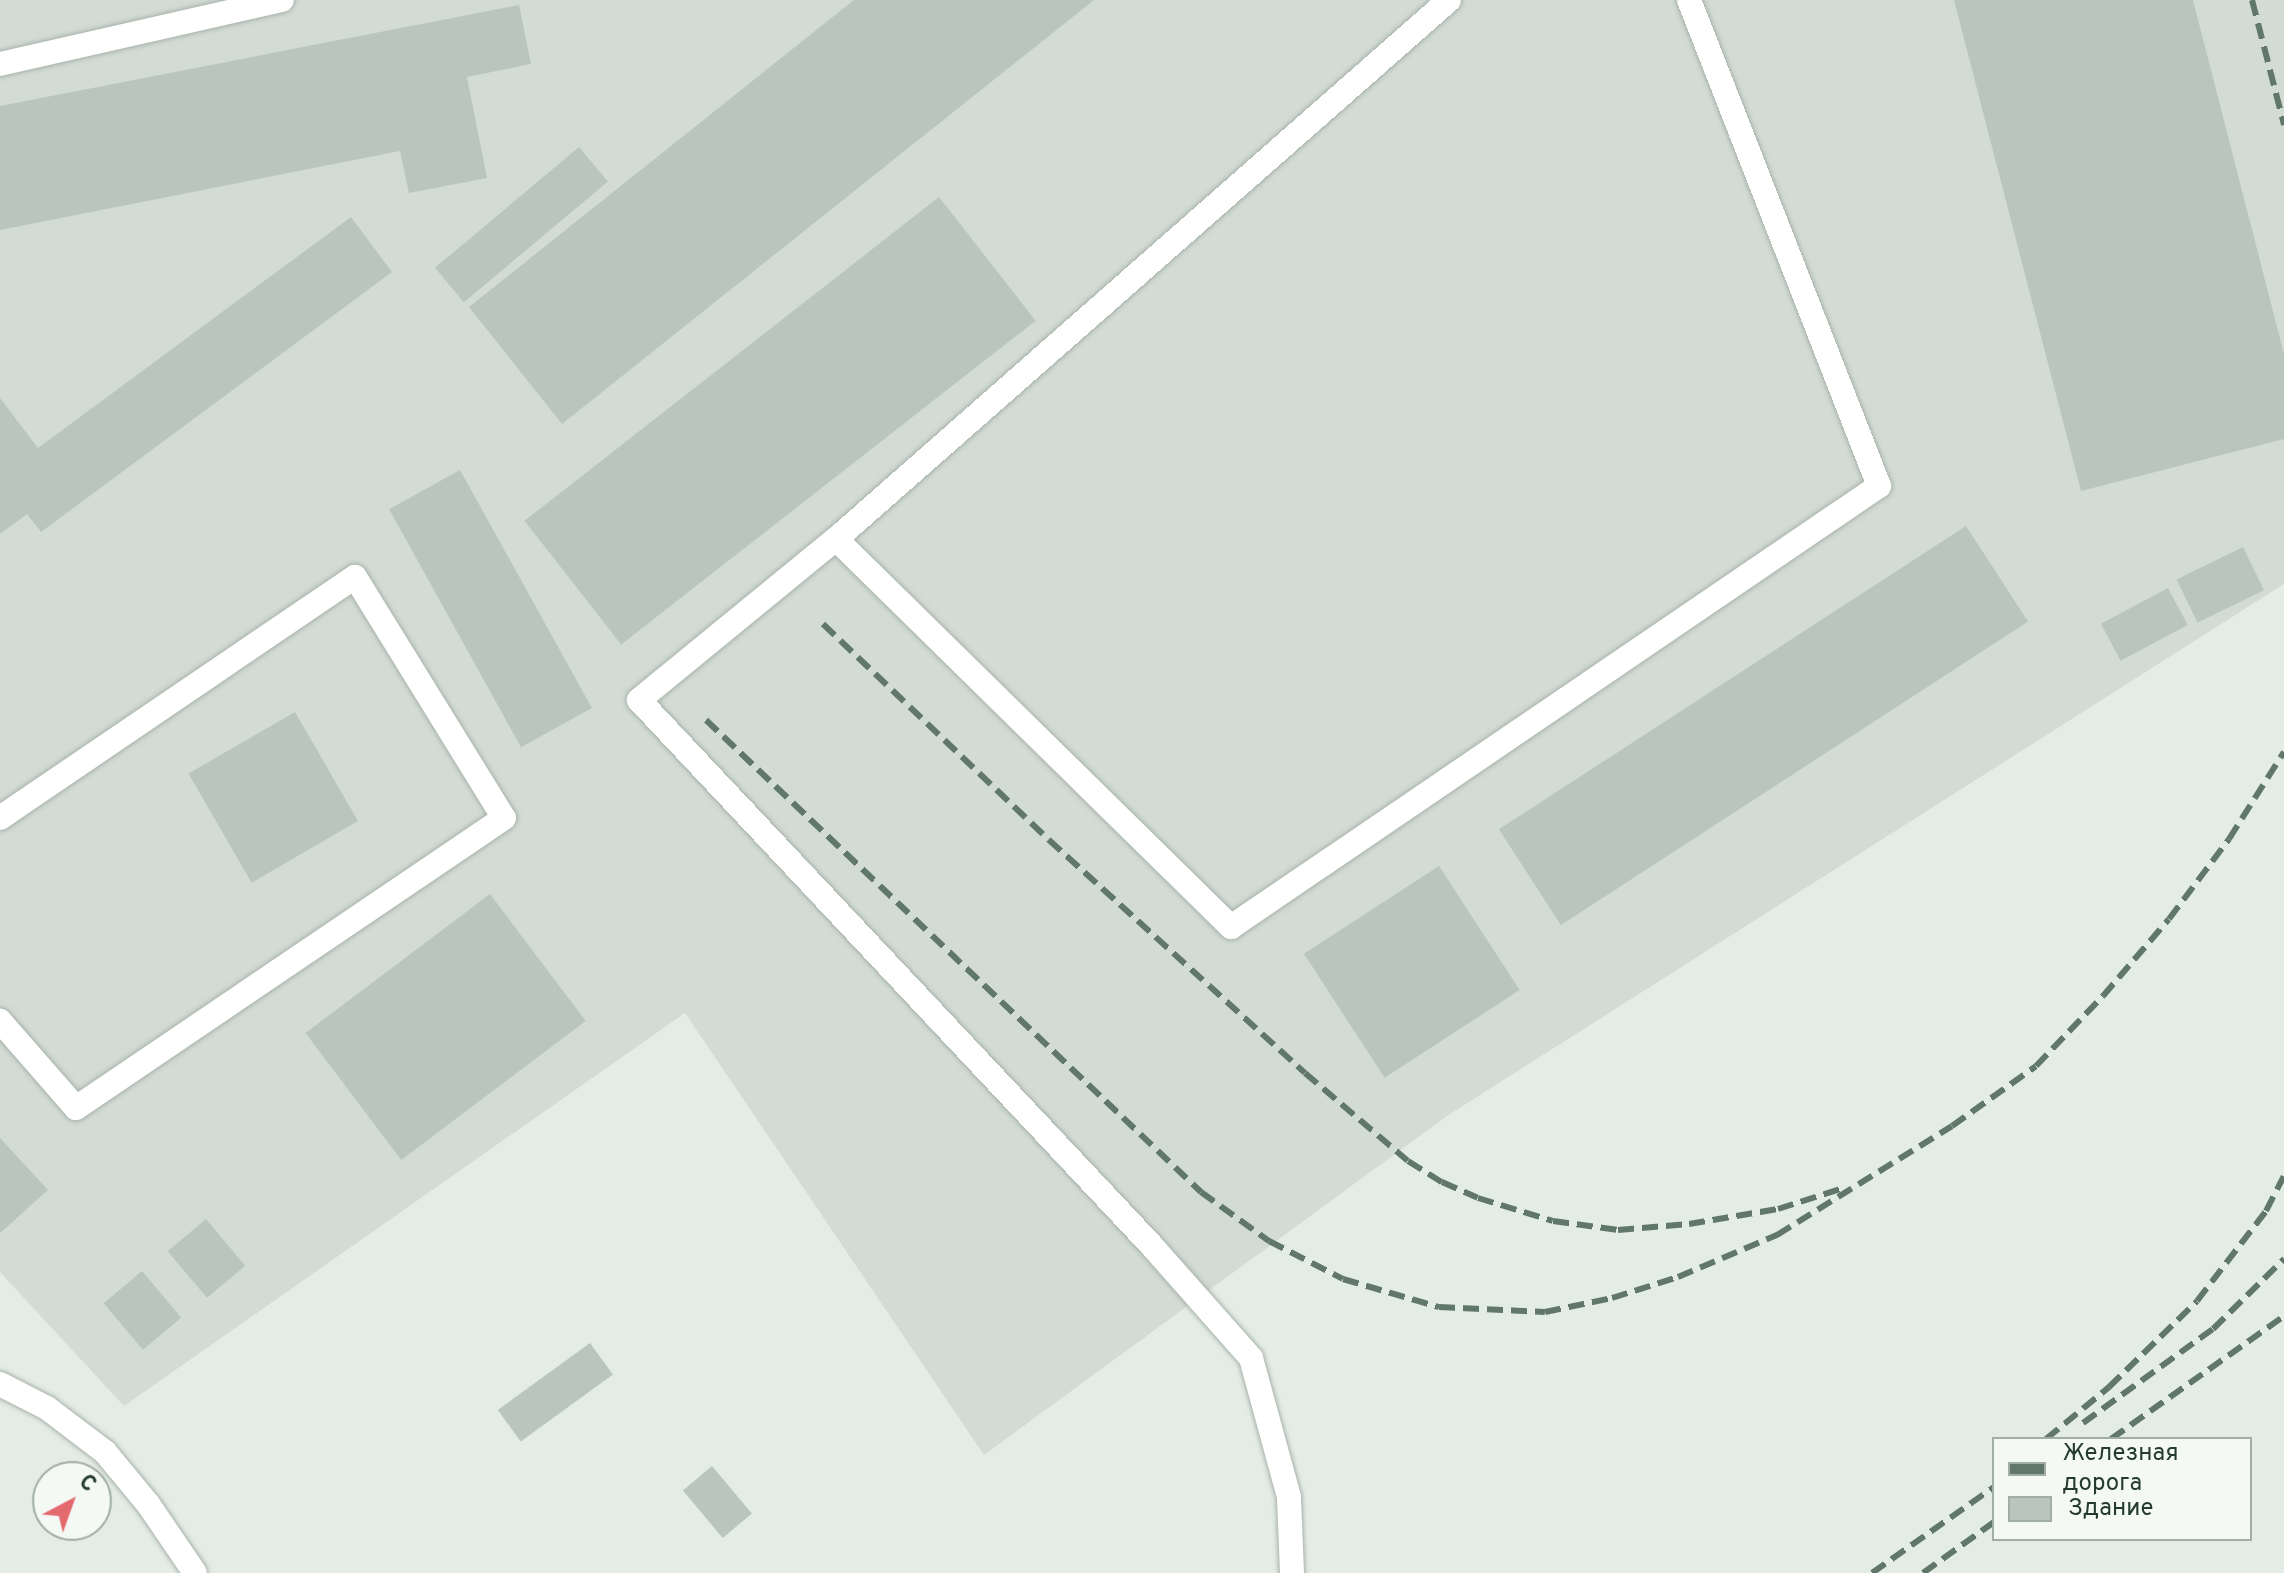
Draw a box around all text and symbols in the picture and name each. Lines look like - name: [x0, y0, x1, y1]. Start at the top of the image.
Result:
- legend: [1992, 1437, 2252, 1541]
- text: Железная дорога: [2062, 1439, 2179, 1499]
- north arrow: [32, 1461, 112, 1541]
- text: С: [73, 1469, 101, 1499]
- text: Здание: [2068, 1494, 2154, 1524]

